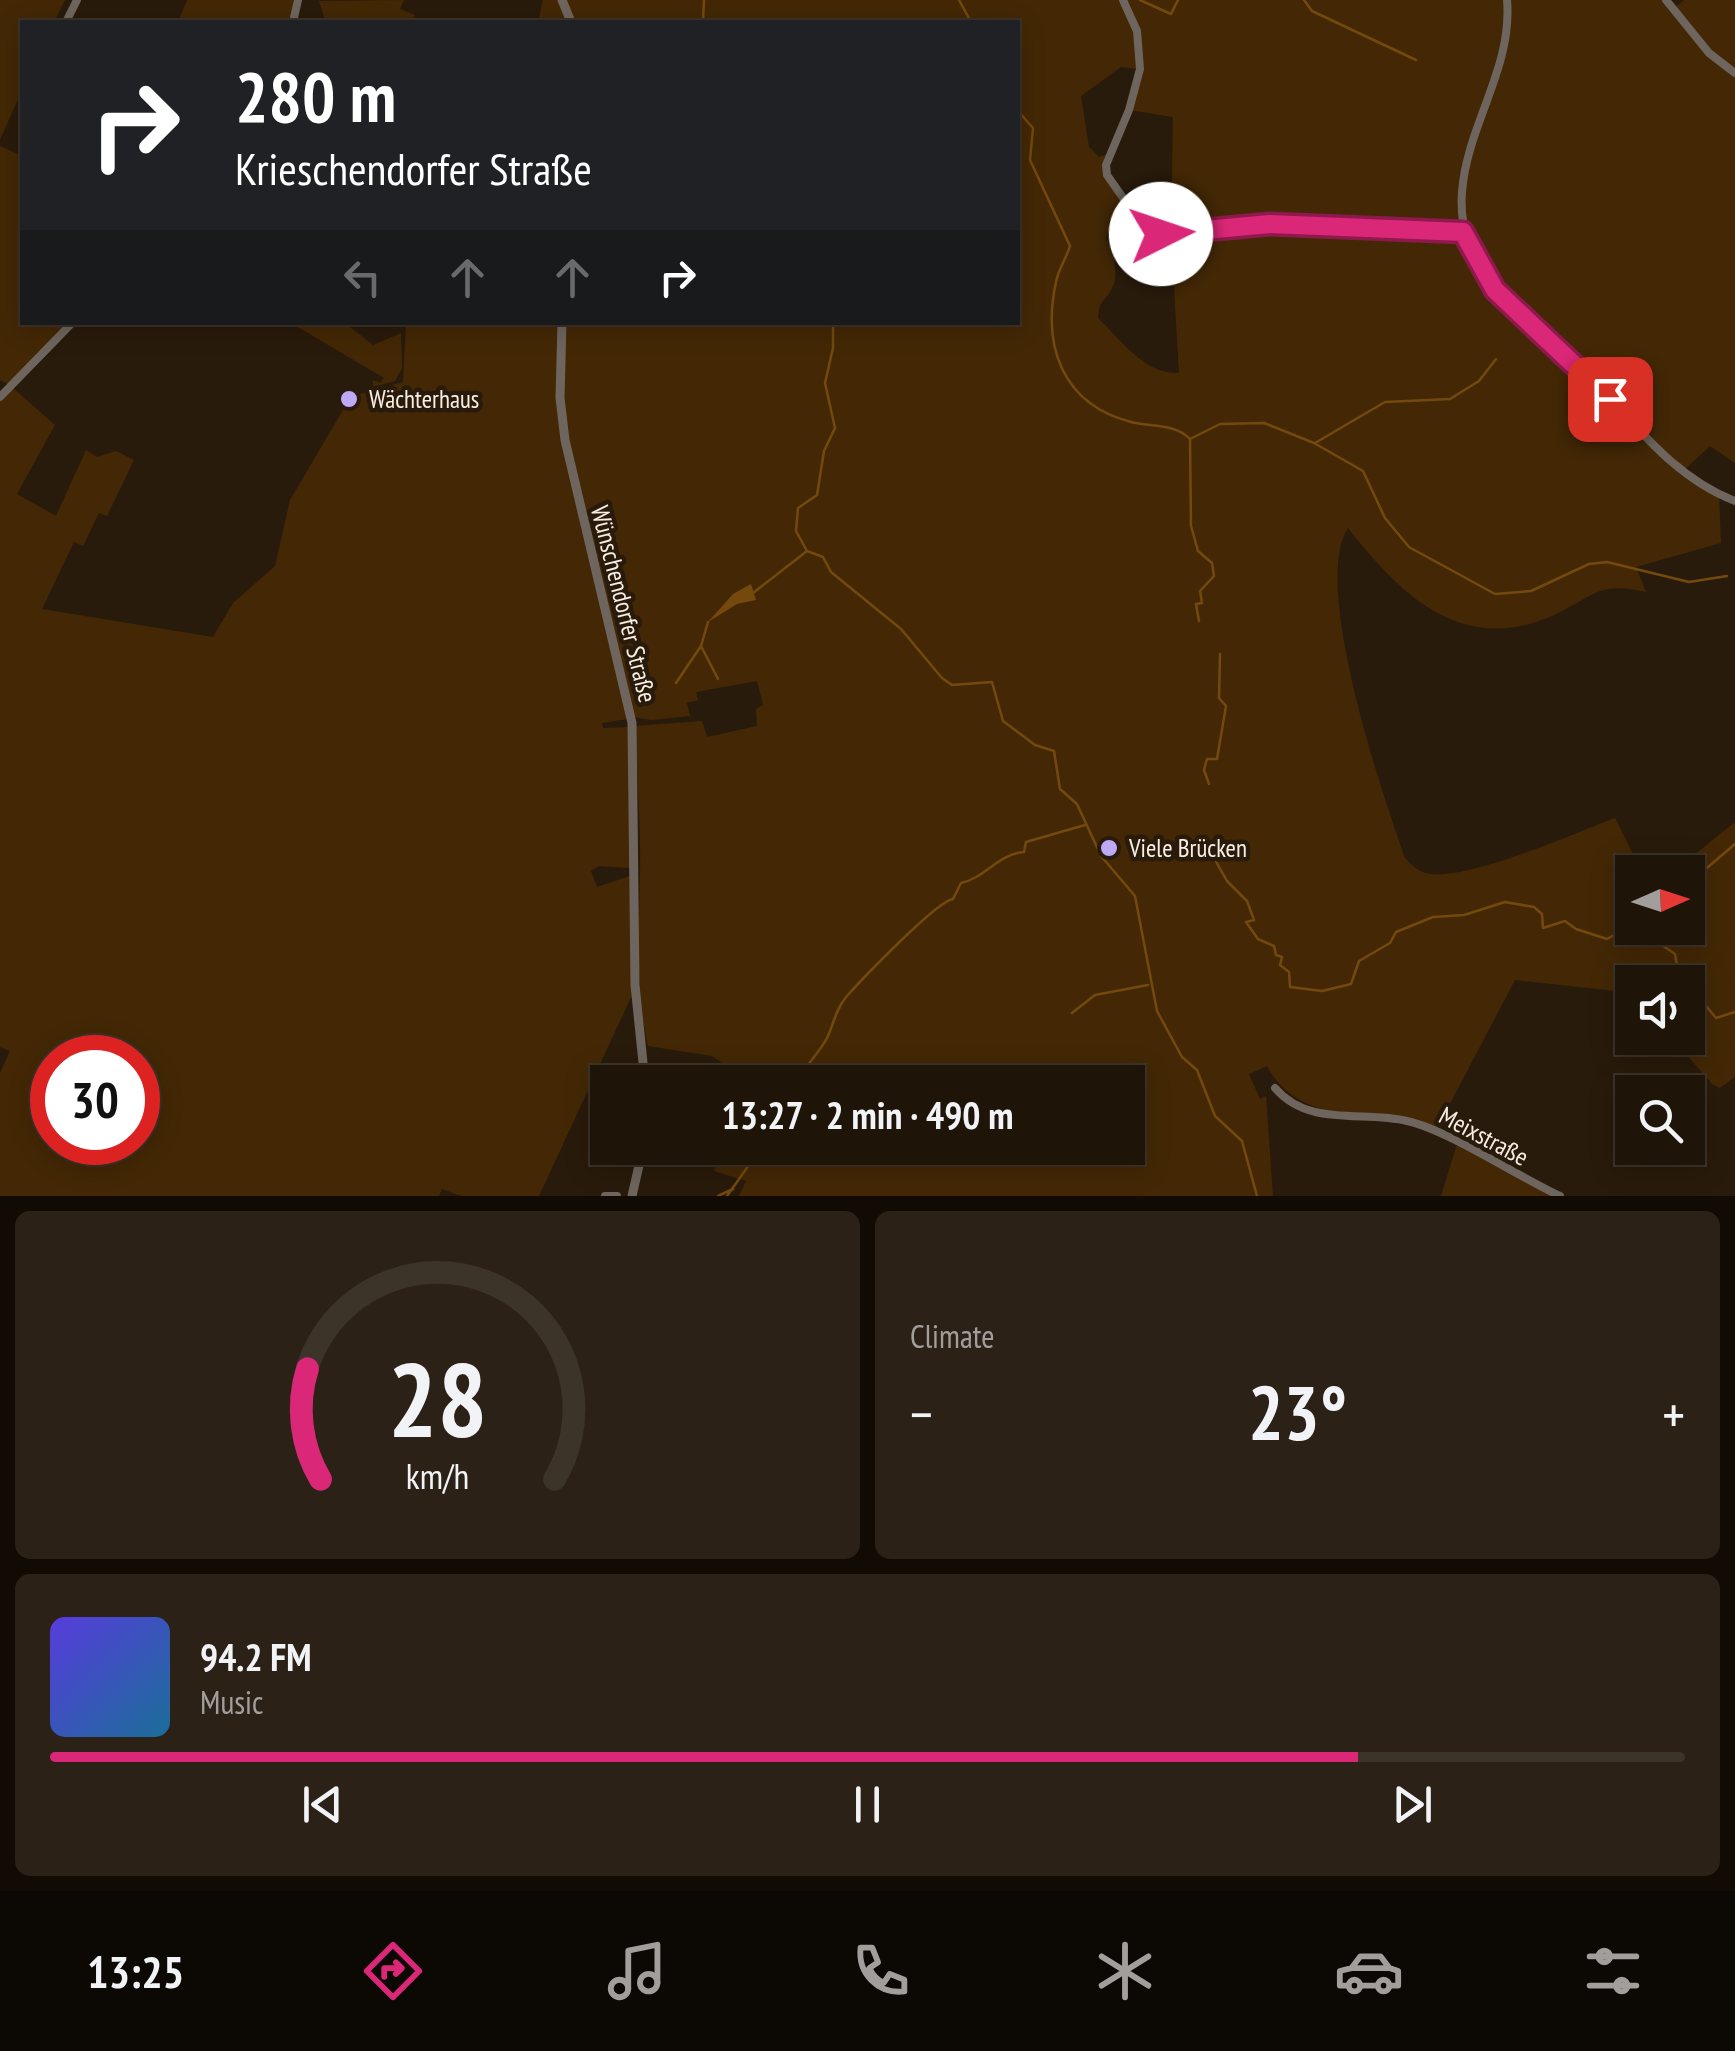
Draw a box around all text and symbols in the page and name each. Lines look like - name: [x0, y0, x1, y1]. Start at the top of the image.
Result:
- text: 280 m: [235, 51, 396, 141]
- icon: right: [70, 60, 200, 190]
- text: Krieschendorfer Straße: [235, 139, 592, 197]
- position arrow: [1109, 182, 1213, 286]
- icon: left: [335, 250, 390, 305]
- icon: ahead: [440, 250, 495, 305]
- icon: ahead: [545, 250, 600, 305]
- icon: right: [650, 250, 705, 305]
- pin: [1568, 357, 1653, 442]
- icon: arrive: [1583, 372, 1638, 427]
- place label: Wächterhaus: [369, 383, 479, 415]
- marker: Wächterhaus: [338, 388, 360, 410]
- street label: Wünschendorfer Straße: [584, 502, 664, 706]
- place label: Viele Brücken: [1128, 832, 1247, 864]
- marker: Viele Brücken: [1098, 837, 1120, 859]
- north arrow: [1615, 855, 1705, 945]
- map controls: [1615, 855, 1705, 1165]
- button: sound: [1615, 965, 1705, 1055]
- speed limit sign: 30: [30, 1035, 160, 1165]
- button: search: [1615, 1075, 1705, 1165]
- text: 13:27 · 2 min · 490 m: [721, 1090, 1014, 1139]
- street label: Meixstraße: [1434, 1099, 1534, 1173]
- text: Climate: [910, 1315, 994, 1357]
- text: 28: [388, 1331, 487, 1466]
- text: 23°: [1248, 1364, 1347, 1461]
- text: −: [910, 1378, 933, 1449]
- text: +: [1662, 1378, 1685, 1449]
- text: km/h: [406, 1453, 469, 1499]
- text: 94.2 FM: [200, 1632, 312, 1681]
- text: Music: [200, 1681, 263, 1723]
- icon: previous: [295, 1777, 350, 1832]
- icon: pause: [840, 1777, 895, 1832]
- icon: next: [1385, 1777, 1440, 1832]
- icon: directions: [358, 1936, 428, 2006]
- icon: music: [602, 1936, 672, 2006]
- icon: phone: [846, 1936, 916, 2006]
- icon: climate: [1090, 1936, 1160, 2006]
- icon: car: [1334, 1936, 1404, 2006]
- icon: filters: [1578, 1936, 1648, 2006]
- text: 13:25: [87, 1942, 184, 2000]

